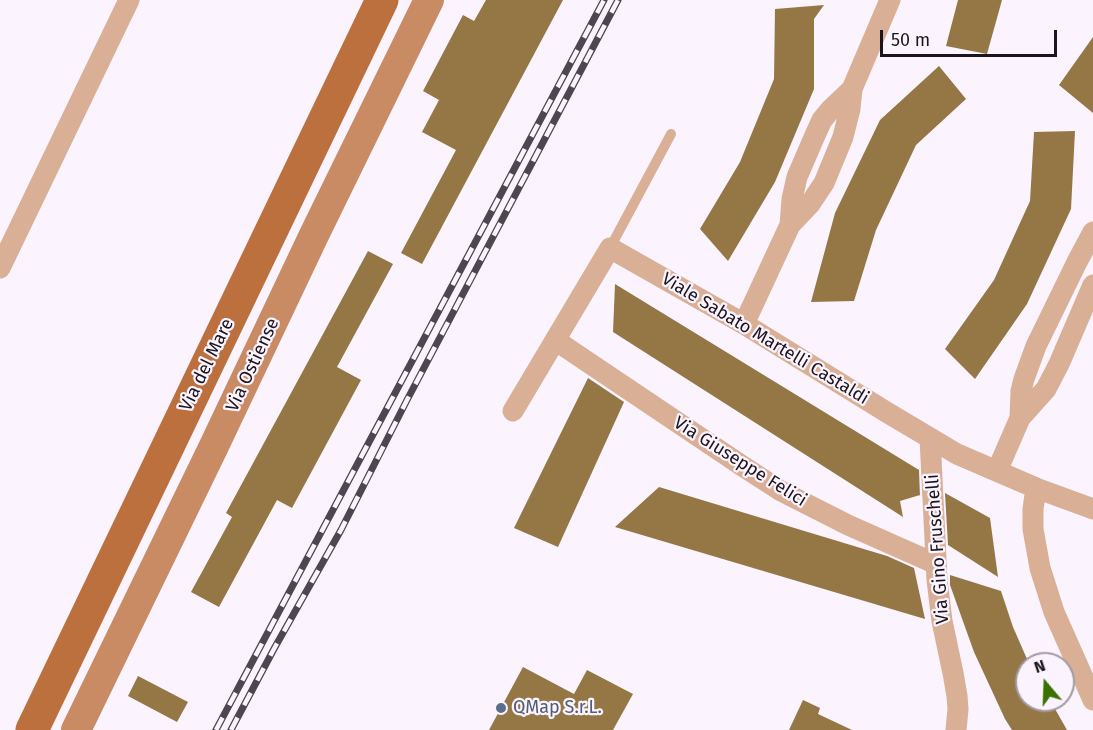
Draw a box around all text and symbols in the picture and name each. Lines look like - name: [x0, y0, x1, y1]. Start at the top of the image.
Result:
- scale bar: [883, 18, 1060, 56]
- text: 50 m: [891, 29, 930, 51]
- street label: Viale Sabato Martelli Castaldi: [657, 268, 873, 410]
- street label: Via del Mare: [175, 315, 239, 415]
- street label: Via Ostiense: [222, 315, 284, 415]
- street label: Via Giuseppe Felici: [669, 412, 811, 512]
- street label: Via Gino Fruschelli: [922, 473, 954, 625]
- north arrow: [1015, 652, 1075, 712]
- text: N: [1032, 656, 1048, 677]
- place label: QMap S.r.L.: [513, 697, 602, 719]
- marker: QMap S.r.L.: [494, 701, 508, 715]

